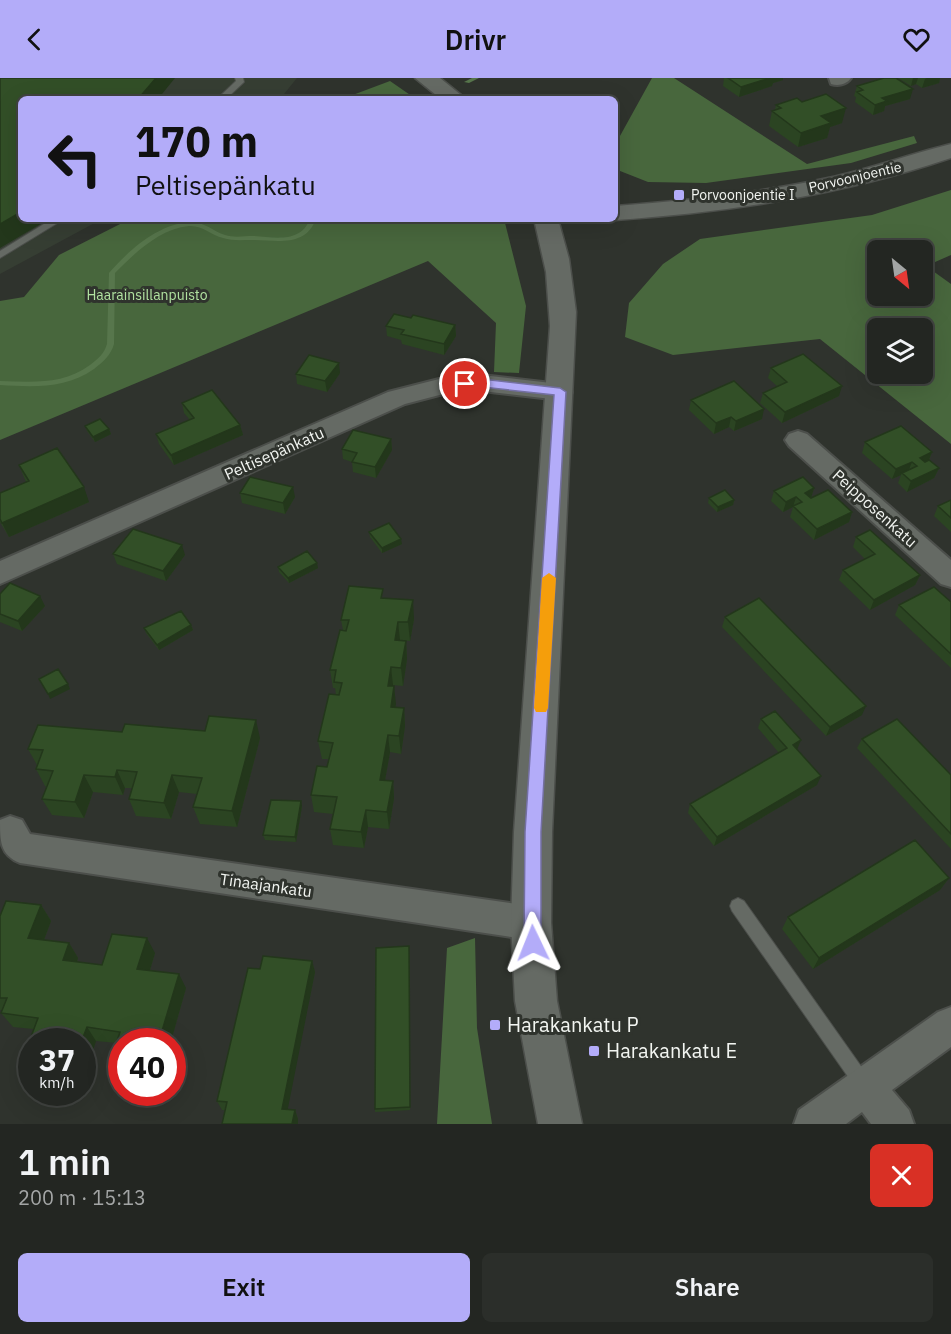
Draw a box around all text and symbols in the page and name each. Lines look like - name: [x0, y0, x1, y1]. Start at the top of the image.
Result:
- text: Drivr: [445, 22, 506, 57]
- icon: back: [18, 23, 51, 56]
- icon: heart: [900, 23, 933, 56]
- text: 170 m: [135, 114, 258, 169]
- icon: left: [36, 120, 114, 198]
- street label: Porvoonjoentie: [807, 157, 904, 196]
- text: Peltisepänkatu: [135, 167, 316, 202]
- place label: Porvoonjoentie I: [691, 186, 795, 204]
- marker: Porvoonjoentie I: [672, 188, 686, 202]
- north arrow: [867, 240, 933, 306]
- map controls: [867, 240, 933, 384]
- park label: Haarainsillanpuisto: [86, 286, 208, 304]
- button: layers: [867, 318, 933, 384]
- pin: [439, 358, 490, 409]
- icon: arrive: [448, 367, 481, 400]
- street label: Peltisepänkatu: [221, 422, 327, 484]
- street label: Peipposenkatu: [829, 465, 921, 551]
- street label: Tinaajankatu: [219, 869, 313, 901]
- position arrow: [501, 911, 565, 975]
- place label: Harakankatu P: [507, 1011, 639, 1038]
- marker: Harakankatu P: [488, 1018, 502, 1032]
- speed limit sign: 40: [108, 1028, 186, 1106]
- place label: Harakankatu E: [606, 1037, 737, 1064]
- text: 37: [39, 1040, 75, 1079]
- marker: Harakankatu E: [587, 1044, 601, 1058]
- text: km/h: [39, 1073, 75, 1092]
- text: 1 min: [18, 1138, 111, 1185]
- button: close: [870, 1144, 933, 1207]
- text: 200 m · 15:13: [18, 1184, 146, 1211]
- button: Exit: [18, 1253, 470, 1322]
- button: Share: [482, 1253, 933, 1322]

